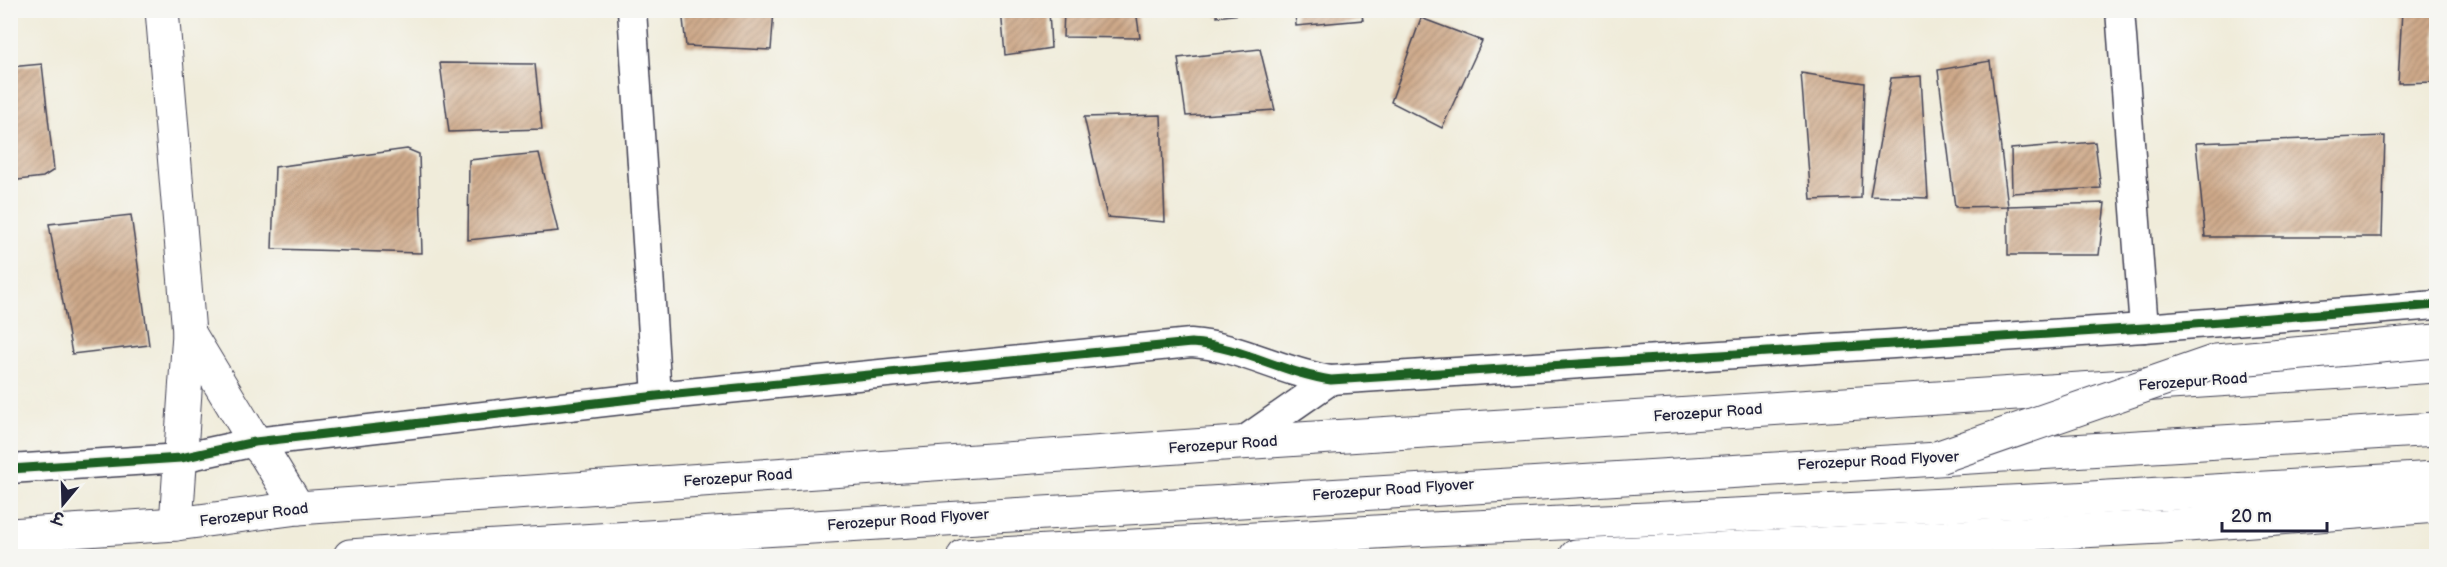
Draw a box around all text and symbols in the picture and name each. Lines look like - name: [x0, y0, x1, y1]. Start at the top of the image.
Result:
- street label: Ferozepur Road: [2138, 369, 2248, 395]
- street label: Ferozepur Road: [1653, 400, 1763, 426]
- street label: Ferozepur Road: [1168, 432, 1278, 458]
- street label: Ferozepur Road Flyover: [1797, 447, 1960, 475]
- street label: Ferozepur Road: [683, 465, 793, 491]
- north arrow: [33, 474, 93, 534]
- street label: Ferozepur Road Flyover: [1312, 475, 1475, 505]
- scale bar: [2222, 495, 2327, 533]
- street label: Ferozepur Road: [199, 499, 309, 531]
- street label: Ferozepur Road Flyover: [827, 505, 990, 535]
- text: उ: [49, 506, 69, 528]
- text: 20 m: [2231, 506, 2272, 527]

